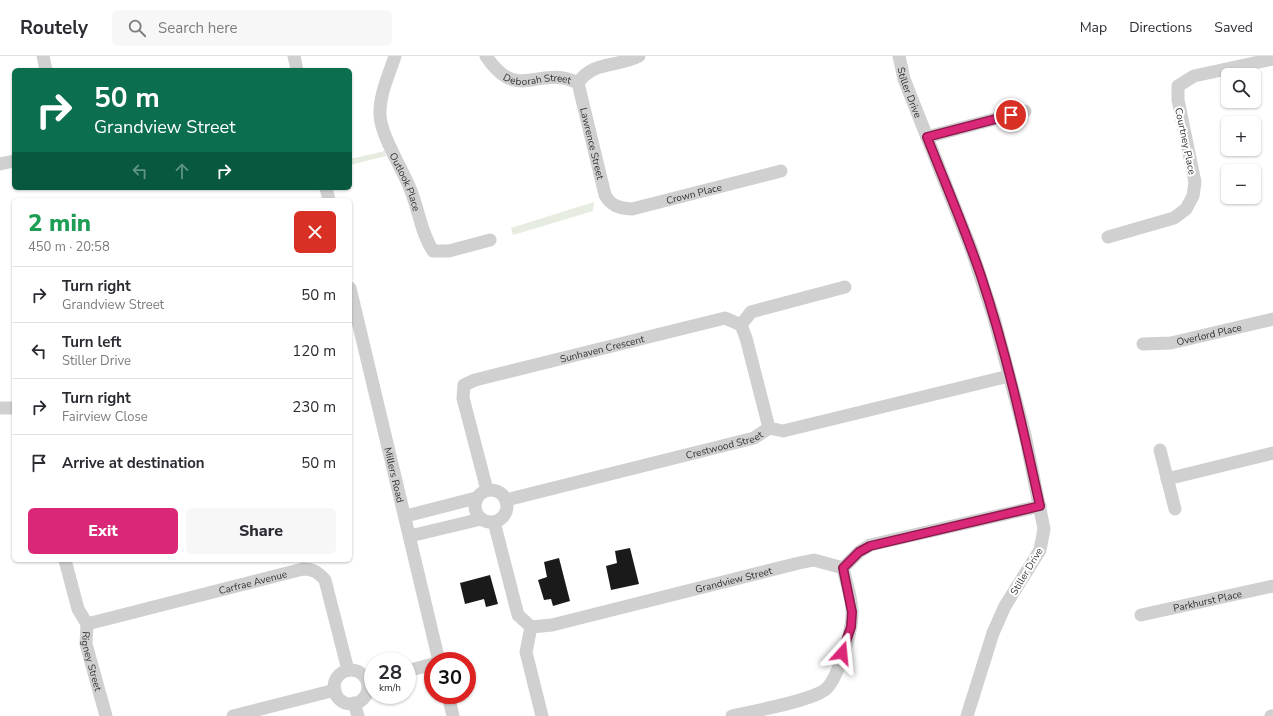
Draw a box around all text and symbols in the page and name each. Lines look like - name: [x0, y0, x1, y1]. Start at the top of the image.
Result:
- search box: [112, 10, 392, 46]
- text: Routely: [20, 15, 88, 41]
- icon: search: [126, 17, 148, 39]
- text: Search here: [158, 18, 238, 38]
- text: Map: [1080, 18, 1107, 37]
- text: Directions: [1129, 18, 1192, 37]
- text: Saved: [1214, 18, 1253, 37]
- street label: Stiller Drive: [894, 66, 925, 120]
- map controls: [1221, 68, 1261, 204]
- button: search: [1221, 68, 1261, 108]
- street label: Deborah Street: [500, 70, 573, 89]
- text: 50 m: [94, 79, 160, 117]
- icon: right: [28, 84, 80, 136]
- pin: [994, 98, 1028, 132]
- icon: arrive: [1000, 104, 1022, 126]
- street label: Lawrence Street: [576, 106, 607, 181]
- street label: Courtney Place: [1171, 107, 1199, 176]
- text: Grandview Street: [94, 115, 235, 139]
- button: +: [1221, 116, 1261, 156]
- street label: Outlook Place: [386, 150, 423, 213]
- icon: left: [129, 160, 151, 182]
- icon: ahead: [171, 160, 193, 182]
- icon: right: [213, 160, 235, 182]
- button: −: [1221, 164, 1261, 204]
- street label: Crown Place: [665, 180, 723, 208]
- text: 2 min: [28, 207, 91, 239]
- button: close: [294, 211, 336, 253]
- text: 450 m · 20:58: [28, 238, 110, 256]
- text: Turn right: [62, 276, 131, 296]
- icon: right: [28, 284, 50, 306]
- text: 50 m: [301, 285, 336, 305]
- text: Grandview Street: [62, 296, 164, 314]
- street label: Overlord Place: [1175, 321, 1243, 349]
- text: Turn left: [62, 332, 121, 352]
- street label: Sunhaven Crescent: [559, 332, 646, 367]
- icon: left: [28, 340, 50, 362]
- text: 120 m: [292, 341, 336, 361]
- text: Stiller Drive: [62, 352, 131, 370]
- text: Turn right: [62, 388, 131, 408]
- icon: right: [28, 396, 50, 418]
- text: 230 m: [292, 397, 336, 417]
- text: Fairview Close: [62, 408, 148, 426]
- street label: Crestwood Street: [684, 428, 766, 463]
- street label: Millers Road: [380, 446, 407, 504]
- icon: arrive: [28, 452, 50, 474]
- text: Arrive at destination: [62, 453, 205, 473]
- text: 50 m: [301, 453, 336, 473]
- button: Exit: [28, 508, 178, 554]
- button: Share: [186, 508, 336, 554]
- street label: Stiller Drive: [1007, 545, 1047, 598]
- street label: Grandview Street: [694, 564, 774, 597]
- street label: Carfrae Avenue: [217, 567, 289, 598]
- street label: Parkhurst Place: [1172, 587, 1243, 616]
- street label: Rigney Street: [78, 631, 105, 693]
- position arrow: [821, 632, 863, 674]
- speed limit sign: 30: [424, 652, 476, 704]
- text: 28: [378, 659, 402, 686]
- text: km/h: [379, 681, 401, 695]

